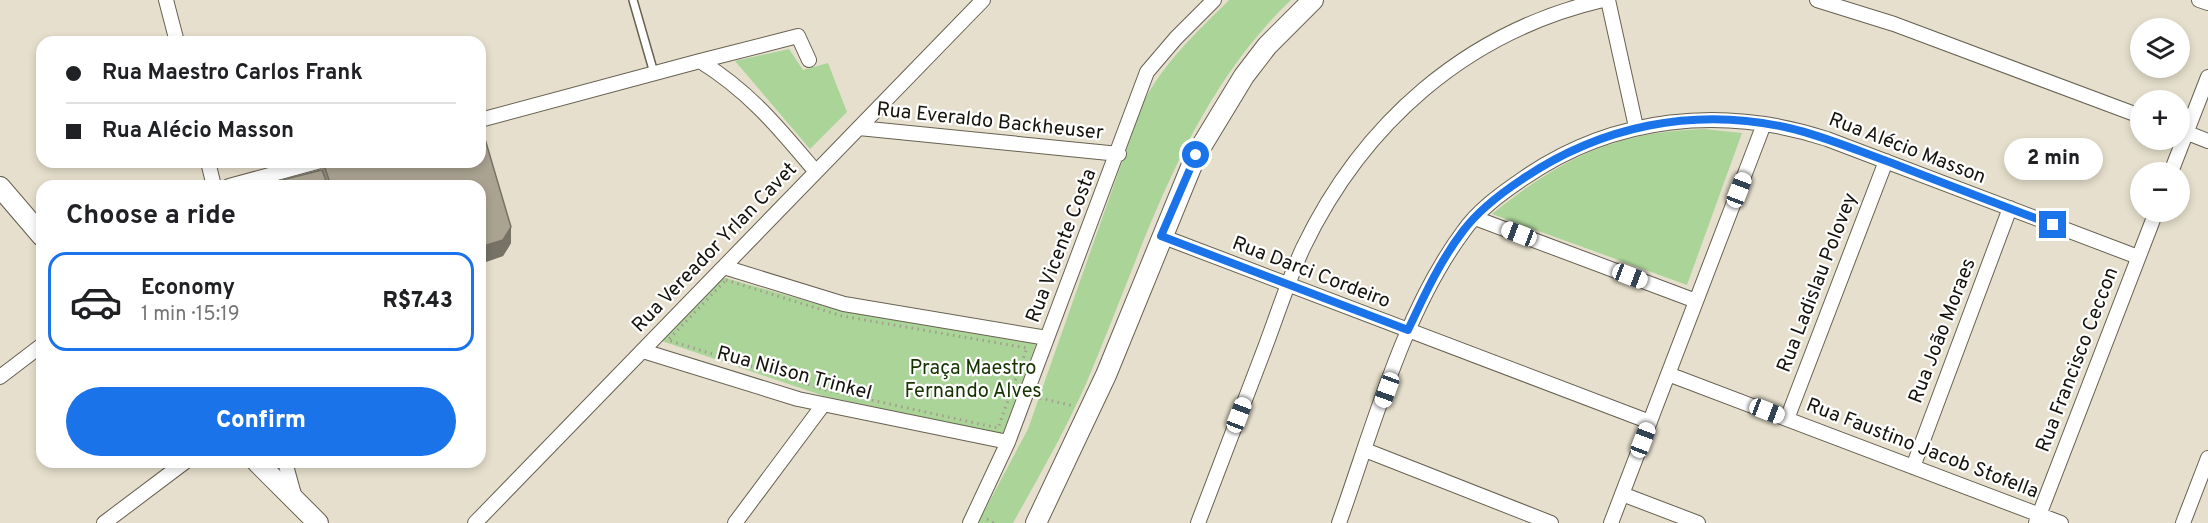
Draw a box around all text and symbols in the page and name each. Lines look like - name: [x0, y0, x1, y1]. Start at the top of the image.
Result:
- map controls: [2130, 18, 2190, 222]
- button: layers: [2130, 18, 2190, 78]
- text: Rua Maestro Carlos Frank: [102, 60, 363, 87]
- button: +: [2130, 90, 2190, 150]
- street label: Rua Everaldo Backheuser: [875, 97, 1105, 147]
- street label: Rua Alécio Masson: [1825, 107, 1989, 191]
- text: Rua Alécio Masson: [102, 118, 294, 145]
- callout: 2 min: [2004, 138, 2102, 180]
- route start: [1182, 141, 1209, 168]
- text: 2 min: [2027, 146, 2080, 172]
- street label: Rua Vereador Yrlan Cavet: [627, 157, 803, 339]
- button: −: [2130, 162, 2190, 222]
- street label: Rua Vicente Costa: [1021, 165, 1103, 327]
- car: [1724, 170, 1754, 210]
- street label: Rua Ladislau Polovey: [1772, 190, 1864, 376]
- text: Choose a ride: [66, 199, 236, 233]
- route end: [2039, 211, 2066, 238]
- car: [1499, 219, 1539, 249]
- street label: Rua Darci Cordeiro: [1228, 231, 1394, 315]
- street label: Rua João Moraes: [1903, 255, 1983, 407]
- car: [1610, 261, 1650, 291]
- street label: Rua Francisco Ceccon: [2031, 264, 2125, 456]
- icon: car: [69, 275, 123, 329]
- text: Economy: [141, 275, 235, 302]
- text: R$7.43: [382, 288, 453, 315]
- text: 1 min · 15:19: [141, 302, 240, 328]
- street label: Rua Nilson Trinkel: [714, 341, 874, 407]
- park label: Praça Maestro Fernando Alves: [904, 356, 1042, 405]
- car: [1372, 370, 1402, 410]
- button: Confirm: [66, 387, 456, 456]
- street label: Rua Faustino Jacob Stofella: [1802, 393, 2042, 505]
- car: [1224, 395, 1254, 435]
- car: [1747, 396, 1787, 426]
- car: [1628, 420, 1658, 460]

